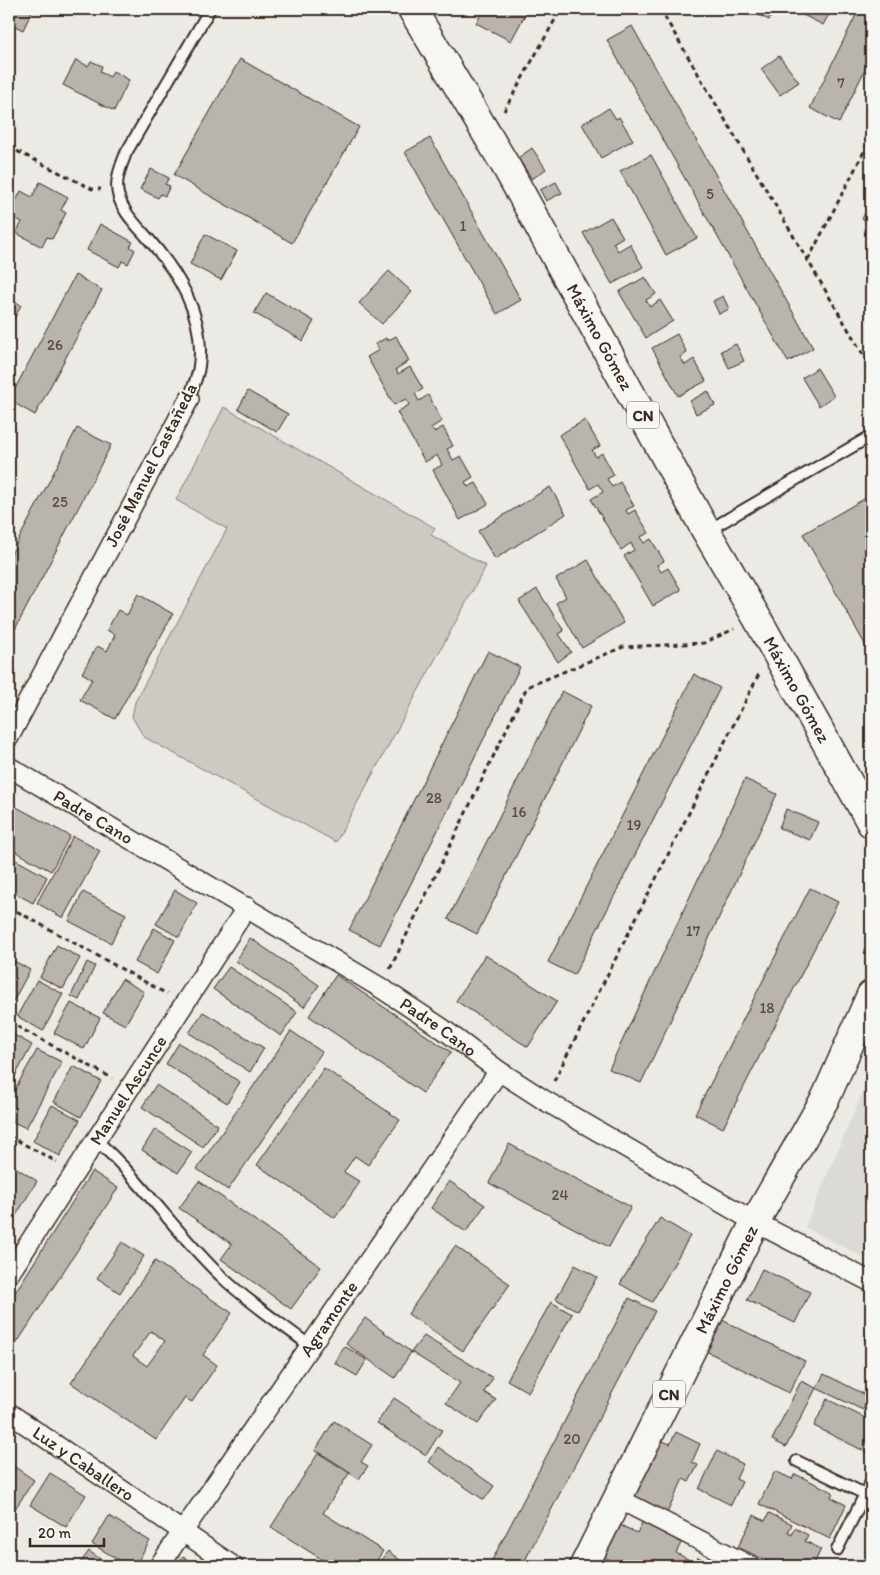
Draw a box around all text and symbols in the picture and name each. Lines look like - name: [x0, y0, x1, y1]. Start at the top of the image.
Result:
- house number: 7: [837, 74, 845, 92]
- house number: 5: [706, 185, 714, 203]
- house number: 1: [460, 217, 467, 235]
- street label: Máximo Gómez: [562, 280, 638, 395]
- house number: 26: [47, 336, 63, 354]
- street label: José Manuel Castañeda: [100, 379, 202, 551]
- road number: CN: [627, 402, 659, 428]
- house number: 25: [52, 493, 68, 511]
- street label: Máximo Gómez: [758, 632, 836, 747]
- street label: Padre Cano: [49, 785, 137, 849]
- house number: 28: [426, 789, 442, 807]
- house number: 16: [512, 803, 527, 821]
- house number: 19: [627, 816, 642, 834]
- house number: 17: [686, 922, 701, 940]
- street label: Padre Cano: [396, 993, 481, 1061]
- house number: 18: [759, 999, 775, 1017]
- street label: Manuel Ascunce: [85, 1031, 172, 1149]
- house number: 24: [552, 1186, 568, 1204]
- street label: Máximo Gómez: [690, 1221, 763, 1337]
- street label: Agramonte: [295, 1277, 363, 1361]
- road number: CN: [653, 1380, 685, 1408]
- street label: Luz y Caballero: [28, 1421, 138, 1506]
- house number: 20: [563, 1430, 581, 1448]
- scale bar: [30, 1515, 104, 1547]
- text: 20 m: [38, 1524, 72, 1542]

